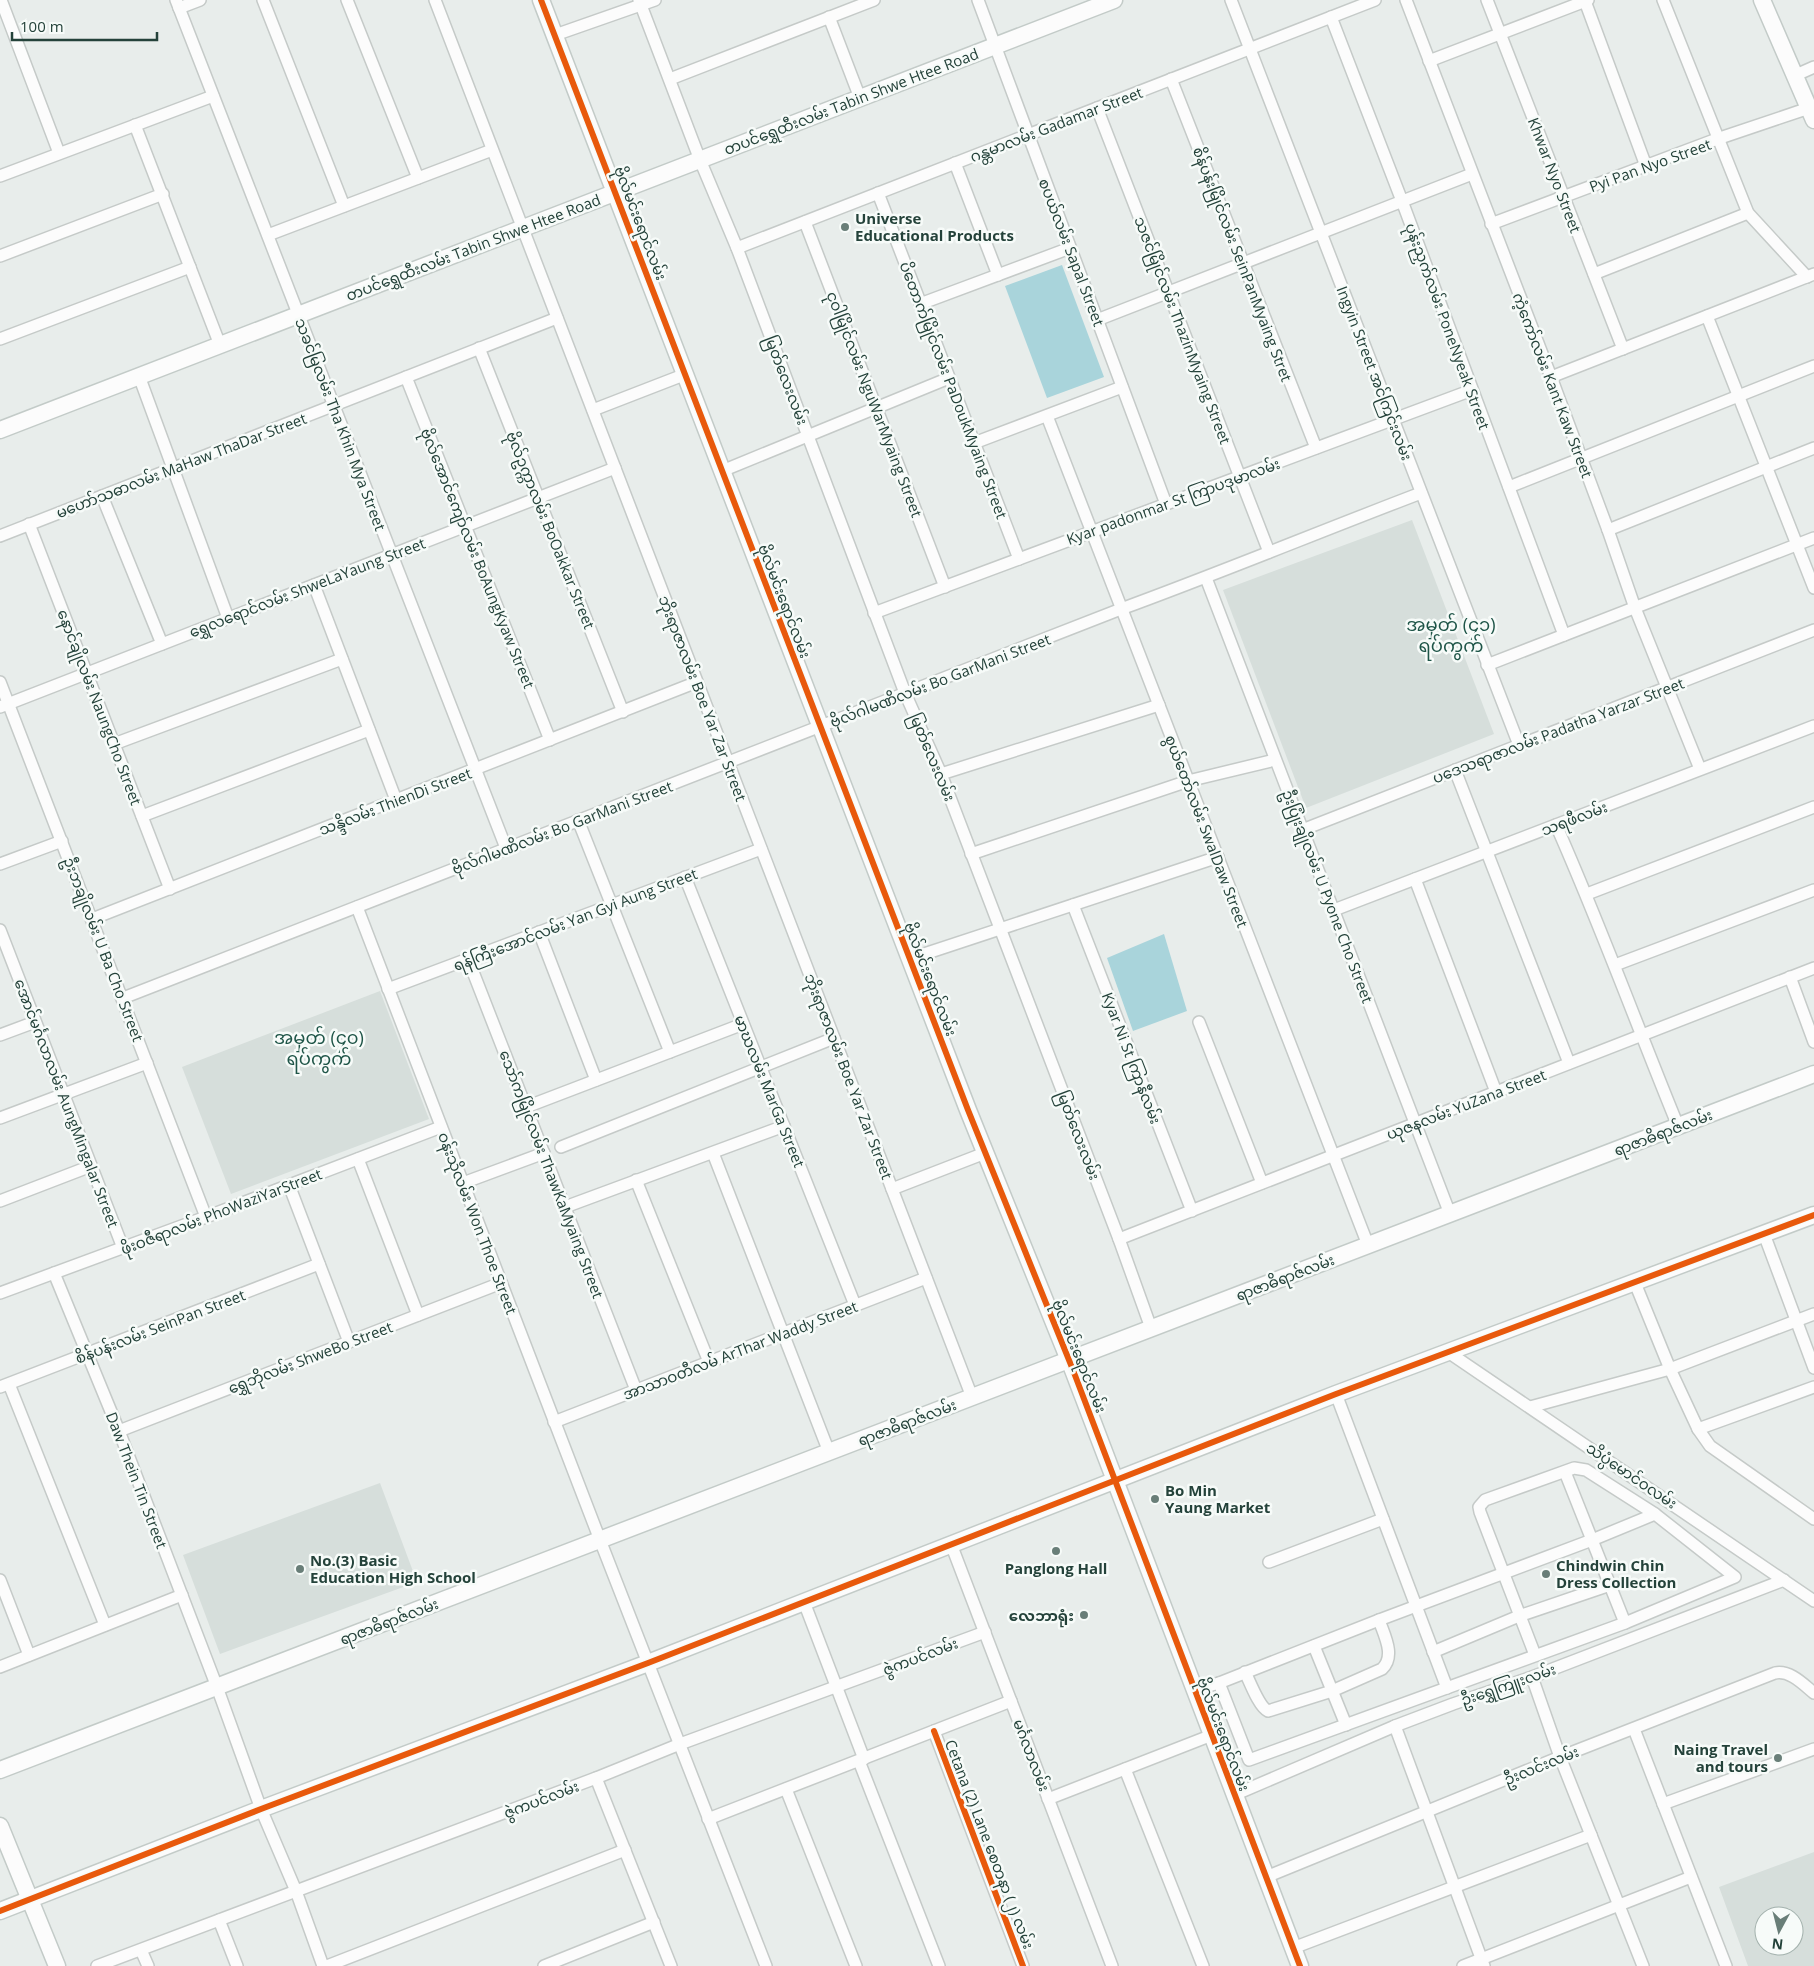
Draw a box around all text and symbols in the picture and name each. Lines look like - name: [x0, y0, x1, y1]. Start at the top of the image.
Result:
- scale bar: [12, 10, 158, 42]
- text: 100 m: [20, 16, 64, 36]
- street label: တပင်ရွှေထီးလမ်း Tabin Shwe Htee Road: [721, 43, 982, 162]
- street label: ဂန္တမာလမ်း Gadamar Street: [967, 82, 1146, 169]
- street label: Khwar Nyo Street: [1524, 114, 1586, 236]
- street label: Pyi Pan Nyo Street: [1586, 134, 1714, 196]
- street label: စိန်ပန်းမြိုင်လမ်း SeinPanMyaing Stret: [1186, 144, 1297, 385]
- street label: ဗိုလ်မင်းရောင်လမ်း: [607, 163, 672, 284]
- street label: စပယ်လမ်း Sapal Street: [1035, 175, 1109, 329]
- street label: တပင်ရွှေထီးလမ်း Tabin Shwe Htee Road: [343, 189, 604, 308]
- place label: Universe Educational Products: [855, 208, 1014, 245]
- street label: သဇင်မြိုင်လမ်း ThazinMyaing Street: [1127, 213, 1236, 448]
- street label: ပုန်းညှက်လမ်း PoneNyeak Street: [1398, 220, 1495, 433]
- marker: Universe Educational Products: [839, 221, 851, 233]
- street label: ပိတောက်မြိုင်လမ်း PaDoukMyaing Street: [893, 259, 1012, 523]
- street label: Ingyin Street အင်ကြင်းလမ်း: [1330, 283, 1417, 464]
- street label: ငုဝါမြိုင်လမ်း NguWarMyaing Street: [820, 288, 927, 521]
- street label: ကံ့ကော်လမ်း Kant Kaw Street: [1507, 290, 1598, 481]
- street label: သခင်မြလမ်း Tha Khin Mya Street: [288, 315, 391, 534]
- street label: မြတ်လေးလမ်း: [758, 333, 813, 429]
- street label: မဟော်သဓာလမ်း MaHaw ThaDar Street: [53, 408, 309, 522]
- street label: ဗိုလ်အောင်ကျော်လမ်း BoAungKyaw Street: [414, 425, 540, 692]
- street label: ဗိုလ်ဥက္ကာလမ်း BoOakkar Street: [499, 428, 600, 633]
- street label: Kyar padonmar St ကြာပဒုမာလမ်း: [1064, 453, 1284, 552]
- street label: ရွှေလရောင်လမ်း ShweLaYaung Street: [186, 533, 429, 644]
- street label: ဗိုလ်မင်းရောင်လမ်း: [751, 541, 816, 662]
- street label: ဘိုးရာဇာလမ်း Boe Yar Zar Street: [652, 592, 752, 805]
- street label: နောင်ချိုလမ်း NaungCho Street: [51, 606, 147, 809]
- district label: အမှတ် (၄၁) ရပ်ကွက်: [1406, 612, 1496, 661]
- street label: ဗိုလ်ဂါမဏိလမ်း Bo GarMani Street: [827, 629, 1054, 734]
- street label: ပဒေသရာဇာလမ်း Padatha Yarzar Street: [1429, 673, 1688, 790]
- street label: မြတ်လေးလမ်း: [903, 710, 961, 805]
- street label: စွယ်တော်လမ်း SwalDaw Street: [1159, 732, 1253, 931]
- street label: သန္ဒိလမ်း ThienDi Street: [316, 763, 475, 842]
- street label: ဗိုလ်ဂါမဏိလမ်း Bo GarMani Street: [449, 776, 676, 881]
- street label: ဦးပြုံးချိုလမ်း U Pyone Cho Street: [1275, 786, 1378, 1007]
- street label: သရဖီလမ်း: [1538, 796, 1611, 843]
- street label: ဦးဘချိုလမ်း U Ba Cho Street: [57, 854, 148, 1045]
- street label: ရန်ကြီးအောင်လမ်း Yan Gyi Aung Street: [450, 863, 701, 978]
- street label: ဗိုလ်မင်းရောင်လမ်း: [897, 919, 962, 1040]
- street label: ဘိုးရာဇာလမ်း Boe Yar Zar Street: [798, 970, 898, 1183]
- street label: အောင်မင်္ဂလာလမ်း AungMingalar Street: [10, 976, 124, 1230]
- street label: Kyar Ni St ကြာနီလမ်း: [1095, 989, 1166, 1128]
- street label: မာဃလမ်း MarGa Street: [730, 1012, 810, 1170]
- district label: အမှတ် (၄၀) ရပ်ကွက်: [274, 1025, 364, 1074]
- street label: သော်ကမြိုင်လမ်း ThawKaMyaing Street: [492, 1047, 609, 1302]
- street label: ယုဇနလမ်း YuZana Street: [1383, 1064, 1550, 1147]
- street label: မြတ်လေးလမ်း: [1050, 1088, 1105, 1184]
- street label: ရာဇာဓိရာဇ်လမ်း: [1611, 1104, 1716, 1163]
- street label: ဝန်းသိုလမ်း Won Thoe Street: [431, 1129, 522, 1318]
- street label: ဖိုးဝဇီရာလမ်း PhoWaziYarStreet: [118, 1163, 326, 1261]
- street label: ရာဇာဓိရာဇ်လမ်း: [1233, 1249, 1338, 1308]
- street label: စိန်ပန်းလမ်း SeinPan Street: [72, 1284, 249, 1371]
- street label: အာသာဝတီလမ် ArThar Waddy Street: [620, 1296, 860, 1404]
- street label: ဗိုလ်မင်းရောင်လမ်း: [1045, 1296, 1112, 1417]
- street label: ရွှေဘိုလမ်း ShweBo Street: [225, 1316, 396, 1400]
- street label: ရာဇာဓိရာဇ်လမ်း: [855, 1394, 960, 1453]
- street label: Daw Thein Tin Street: [102, 1409, 172, 1551]
- street label: သိပ္ပံမောင်ဝလမ်း: [1581, 1437, 1681, 1516]
- place label: Bo Min Yaung Market: [1165, 1480, 1271, 1517]
- marker: Bo Min Yaung Market: [1149, 1493, 1161, 1505]
- marker: Panglong Hall: [1050, 1545, 1062, 1557]
- place label: No.(3) Basic Education High School: [310, 1550, 476, 1587]
- place label: Chindwin Chin Dress Collection: [1556, 1555, 1676, 1592]
- place label: Panglong Hall: [1005, 1558, 1107, 1578]
- marker: No.(3) Basic Education High School: [294, 1563, 306, 1575]
- marker: Chindwin Chin Dress Collection: [1540, 1568, 1552, 1580]
- street label: ရာဇာဓိရာဇ်လမ်း: [337, 1593, 442, 1652]
- place label: လေဘာရုံး: [1009, 1605, 1074, 1628]
- marker: လေဘာရုံး: [1078, 1609, 1090, 1621]
- street label: ဇွဲကပင်လမ်း: [879, 1632, 961, 1681]
- street label: ဦးရွှေကြူးလမ်း: [1458, 1658, 1559, 1712]
- street label: ဗိုလ်မင်းရောင်လမ်း: [1190, 1674, 1255, 1795]
- street label: မင်္ဂလာလမ်း: [1009, 1716, 1055, 1794]
- street label: Cetana (2) Lane စေတနာ (၂) လမ်း: [938, 1737, 1039, 1953]
- place label: Naing Travel and tours: [1673, 1739, 1768, 1776]
- street label: ဦးလင်းလမ်း: [1501, 1741, 1583, 1792]
- marker: Naing Travel and tours: [1772, 1752, 1784, 1764]
- street label: ဇွဲကပင်လမ်း: [500, 1775, 582, 1824]
- north arrow: [1754, 1906, 1804, 1956]
- text: N: [1771, 1934, 1784, 1955]

